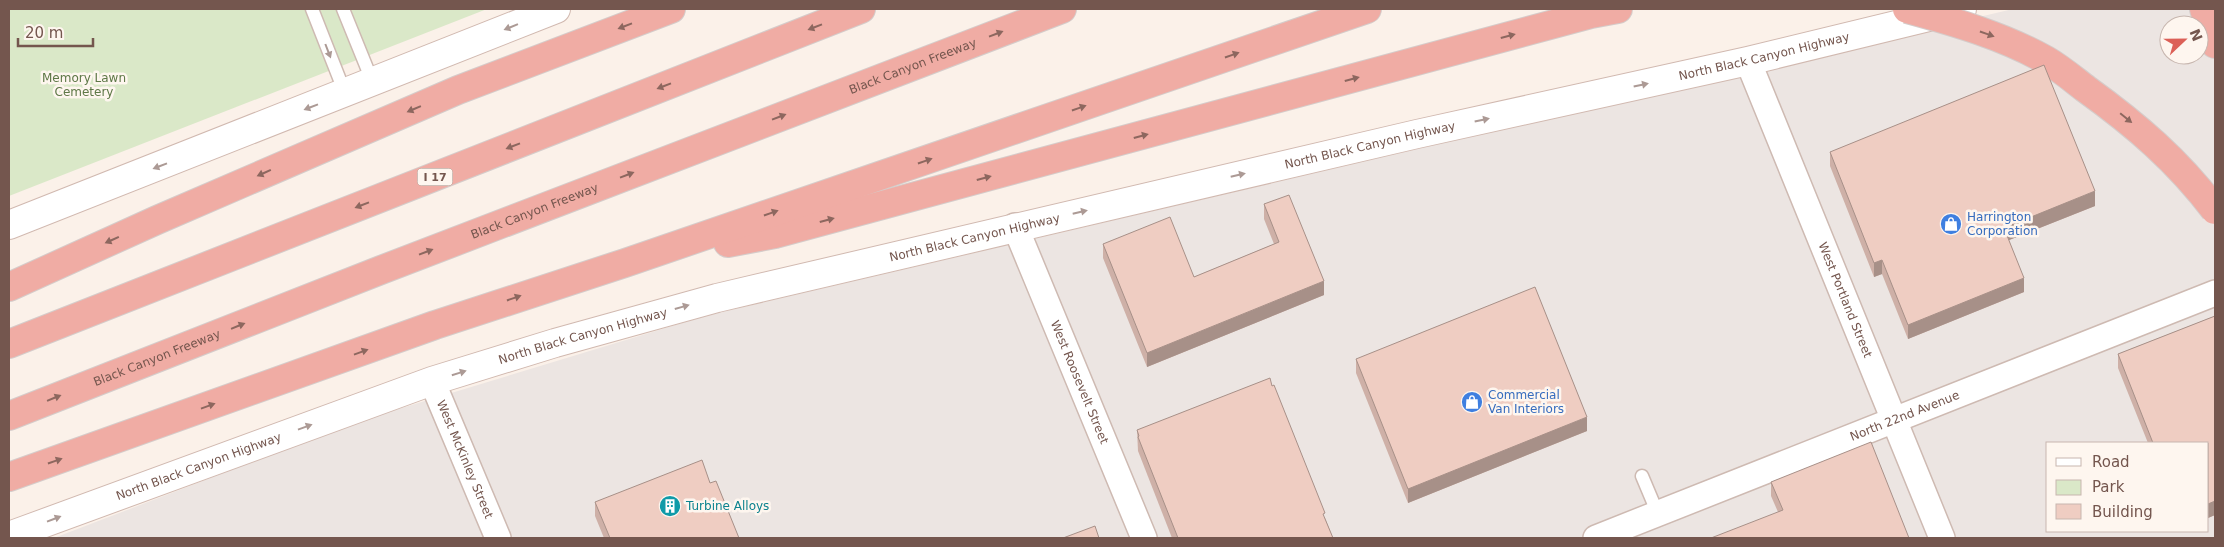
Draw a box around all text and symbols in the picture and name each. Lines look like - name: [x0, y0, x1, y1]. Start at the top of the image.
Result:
- scale bar: [18, 15, 92, 47]
- north arrow: [2159, 15, 2209, 65]
- one-way arrow: [617, 22, 632, 30]
- one-way arrow: [503, 23, 518, 31]
- one-way arrow: [808, 23, 822, 31]
- text: 20 m: [25, 24, 63, 42]
- text: N: [2186, 27, 2206, 44]
- one-way arrow: [989, 30, 1004, 38]
- street label: North Black Canyon Highway: [1677, 30, 1851, 83]
- one-way arrow: [1980, 31, 1995, 38]
- one-way arrow: [1501, 32, 1516, 40]
- street label: Black Canyon Freeway: [847, 35, 978, 97]
- one-way arrow: [324, 44, 332, 59]
- one-way arrow: [1225, 51, 1240, 59]
- park label: Memory Lawn Cemetery: [42, 71, 126, 99]
- one-way arrow: [1344, 75, 1359, 83]
- one-way arrow: [1633, 80, 1649, 88]
- one-way arrow: [656, 82, 671, 90]
- one-way arrow: [304, 103, 318, 111]
- one-way arrow: [1071, 104, 1086, 111]
- one-way arrow: [406, 106, 421, 113]
- one-way arrow: [2119, 112, 2132, 123]
- one-way arrow: [772, 113, 787, 121]
- one-way arrow: [1474, 115, 1490, 123]
- street label: North Black Canyon Highway: [1283, 119, 1457, 172]
- one-way arrow: [1134, 132, 1149, 140]
- one-way arrow: [505, 142, 520, 150]
- one-way arrow: [918, 156, 933, 164]
- one-way arrow: [152, 162, 167, 170]
- road number: I 17: [418, 168, 452, 186]
- one-way arrow: [257, 170, 271, 178]
- one-way arrow: [620, 171, 635, 179]
- one-way arrow: [1231, 171, 1246, 179]
- one-way arrow: [977, 173, 992, 181]
- street label: Black Canyon Freeway: [469, 180, 600, 242]
- one-way arrow: [354, 201, 369, 209]
- one-way arrow: [1072, 208, 1088, 216]
- one-way arrow: [764, 209, 779, 217]
- place label: Harrington Corporation: [1967, 210, 2038, 238]
- street label: North Black Canyon Highway: [888, 211, 1061, 264]
- shop icon: Harrington Corporation: [1939, 212, 1963, 236]
- one-way arrow: [820, 215, 835, 223]
- one-way arrow: [105, 236, 119, 244]
- street label: West Portland Street: [1815, 240, 1875, 360]
- one-way arrow: [419, 248, 434, 256]
- one-way arrow: [507, 294, 522, 302]
- one-way arrow: [674, 303, 689, 311]
- street label: North Black Canyon Highway: [497, 305, 669, 367]
- street label: West Roosevelt Street: [1048, 318, 1111, 446]
- one-way arrow: [231, 322, 246, 330]
- street label: Black Canyon Freeway: [91, 327, 223, 389]
- one-way arrow: [354, 348, 369, 356]
- one-way arrow: [451, 368, 466, 376]
- place label: Commercial Van Interiors: [1488, 388, 1564, 416]
- street label: North 22nd Avenue: [1848, 388, 1961, 444]
- shop icon: Commercial Van Interiors: [1460, 390, 1484, 414]
- one-way arrow: [47, 394, 61, 402]
- street label: West McKinley Street: [434, 398, 496, 521]
- one-way arrow: [201, 402, 216, 410]
- one-way arrow: [298, 423, 313, 430]
- street label: North Black Canyon Highway: [114, 430, 283, 503]
- legend: [2046, 442, 2209, 532]
- text: Road: [2092, 453, 2130, 471]
- one-way arrow: [47, 456, 62, 464]
- text: Park: [2092, 478, 2125, 496]
- building icon: Turbine Alloys: [658, 494, 682, 518]
- place label: Turbine Alloys: [685, 499, 769, 513]
- text: Building: [2092, 503, 2153, 521]
- one-way arrow: [47, 515, 62, 523]

